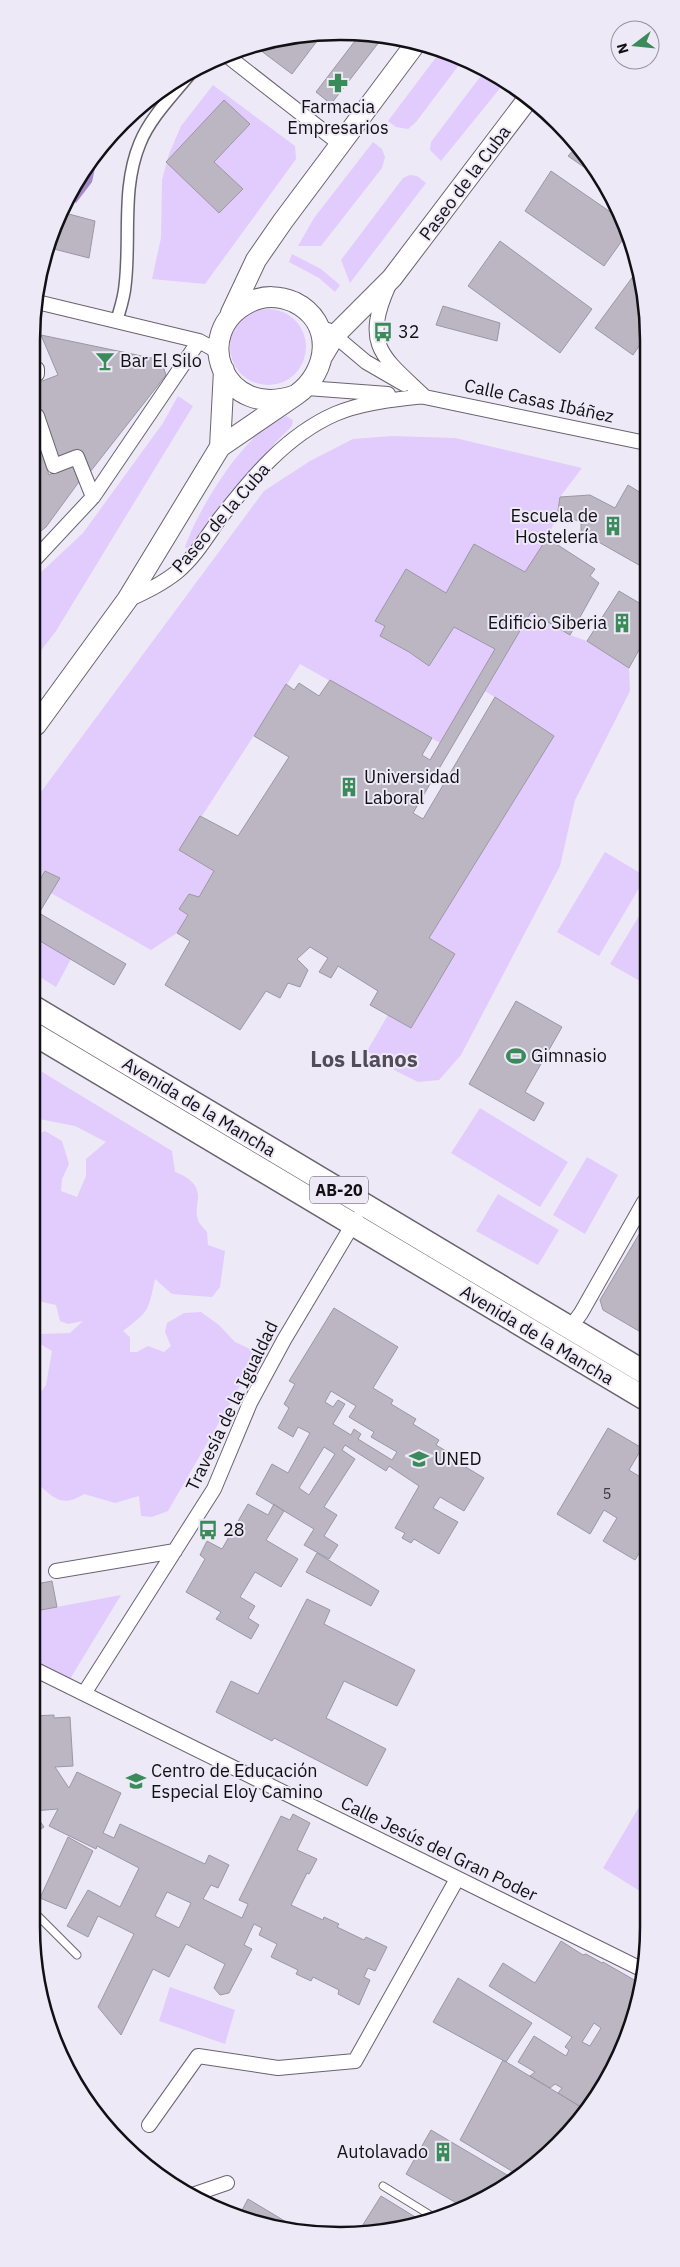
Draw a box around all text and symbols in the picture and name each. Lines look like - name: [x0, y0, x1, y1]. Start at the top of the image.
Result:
- north arrow: [610, 20, 660, 70]
- text: N: [612, 41, 633, 56]
- pharmacy icon: Farmacia Empresarios: [327, 72, 349, 94]
- place label: Farmacia Empresarios: [287, 95, 389, 139]
- street label: Paseo de la Cuba: [414, 120, 516, 245]
- place label: 32: [398, 320, 420, 343]
- bus stop icon: 32: [372, 321, 394, 343]
- place label: Bar El Silo: [120, 349, 202, 372]
- bar icon: Bar El Silo: [94, 350, 116, 372]
- street label: Calle Casas Ibáñez: [462, 373, 616, 428]
- street label: Paseo de la Cuba: [167, 458, 275, 577]
- place label: Escuela de Hostelería: [511, 504, 598, 548]
- building icon: Escuela de Hostelería: [602, 515, 624, 537]
- place label: Edificio Siberia: [488, 611, 607, 634]
- building icon: Edificio Siberia: [611, 612, 633, 634]
- place label: Universidad Laboral: [364, 765, 460, 809]
- building icon: Universidad Laboral: [338, 776, 360, 798]
- district label: Los Llanos: [310, 1044, 418, 1073]
- place label: Gimnasio: [531, 1044, 607, 1067]
- sports icon: Gimnasio: [505, 1045, 527, 1067]
- street label: Avenida de la Mancha: [118, 1052, 281, 1162]
- road number: AB-20: [310, 1176, 368, 1204]
- street label: Avenida de la Mancha: [456, 1280, 619, 1390]
- street label: Travesía de la Igualdad: [180, 1317, 283, 1495]
- place label: UNED: [434, 1447, 482, 1470]
- school or university icon: UNED: [408, 1448, 430, 1470]
- house number: 5: [602, 1484, 612, 1503]
- place label: 28: [223, 1518, 245, 1541]
- bus stop icon: 28: [197, 1519, 219, 1541]
- place label: Centro de Educación Especial Eloy Camino: [151, 1759, 323, 1803]
- school or university icon: Centro de Educación Especial Eloy Camino: [125, 1770, 147, 1792]
- street label: Calle Jesús del Gran Poder: [337, 1791, 542, 1906]
- place label: Autolavado: [337, 2140, 428, 2163]
- building icon: Autolavado: [432, 2141, 454, 2163]

